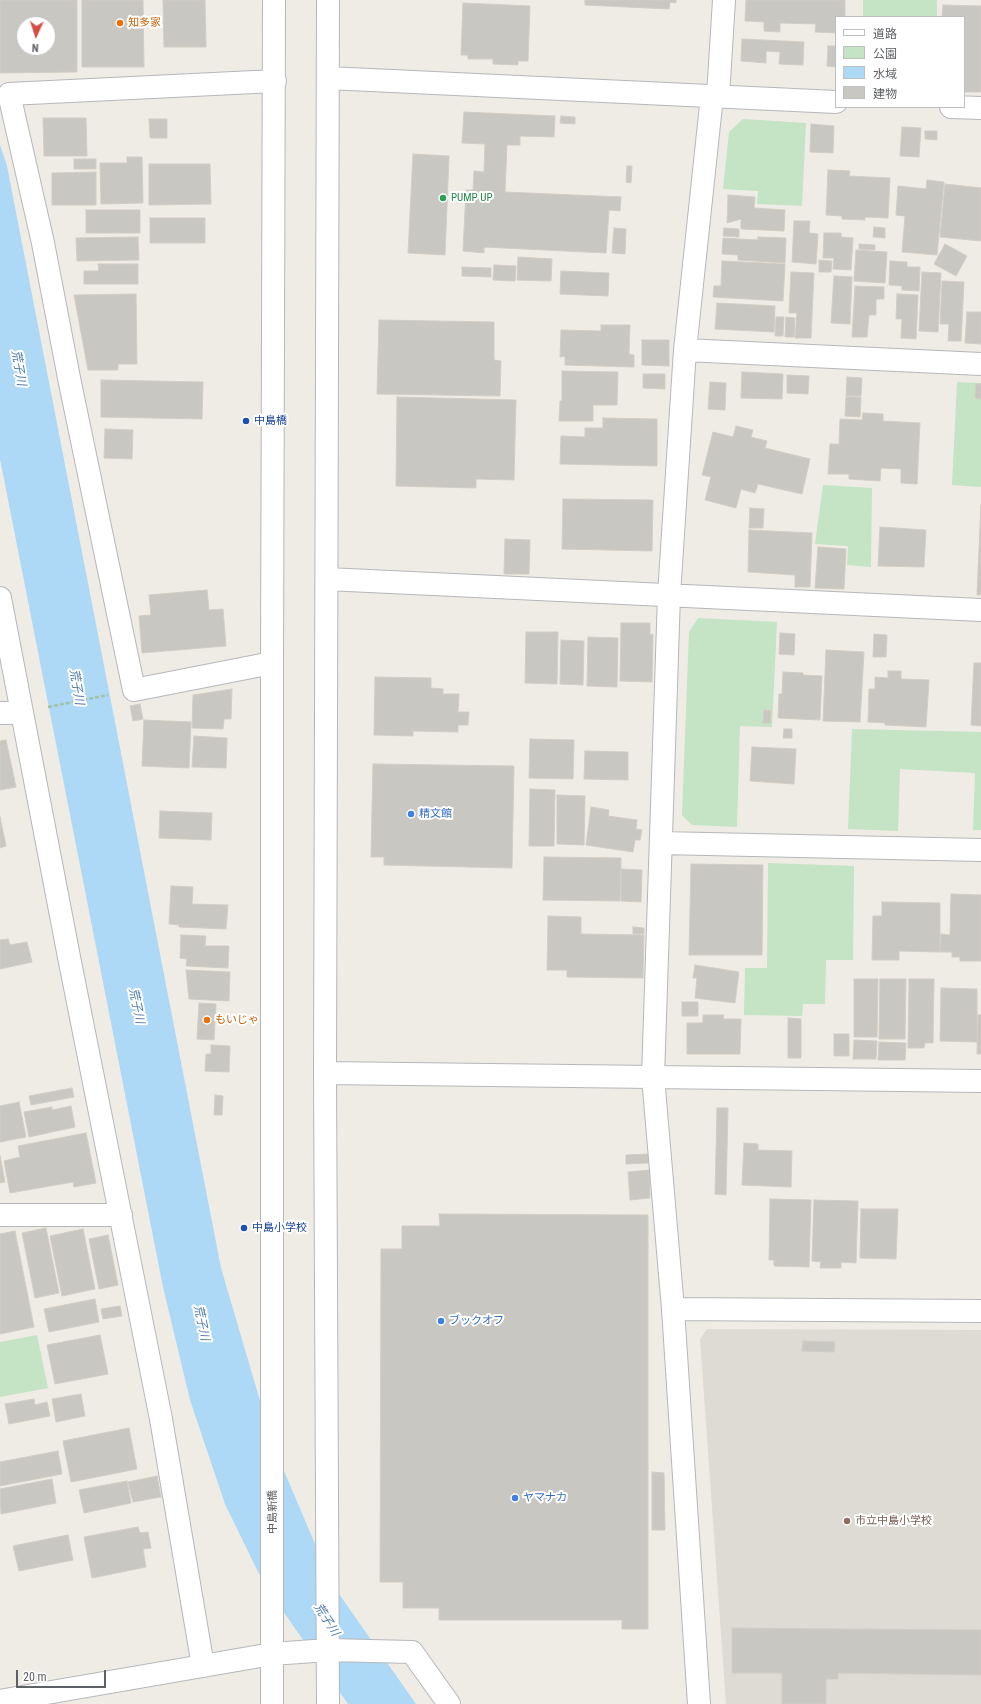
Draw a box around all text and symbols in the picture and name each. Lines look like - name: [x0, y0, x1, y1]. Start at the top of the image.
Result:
- north arrow: [16, 16, 56, 56]
- place label: 知多家: [128, 16, 161, 30]
- legend: [835, 16, 965, 108]
- marker: 知多家: [115, 18, 125, 28]
- text: 道路: [873, 27, 897, 41]
- text: N: [32, 41, 39, 54]
- text: 公園: [873, 47, 897, 61]
- text: 水域: [873, 67, 897, 81]
- text: 建物: [873, 87, 897, 101]
- place label: PUMP UP: [451, 191, 492, 205]
- marker: PUMP UP: [438, 193, 448, 203]
- water label: 荒子川: [8, 349, 28, 387]
- place label: 中島橋: [254, 414, 287, 428]
- marker: 中島橋: [241, 416, 251, 426]
- water label: 荒子川: [66, 668, 86, 706]
- place label: 精文館: [419, 807, 452, 821]
- marker: 精文館: [406, 809, 416, 819]
- water label: 荒子川: [125, 987, 147, 1025]
- place label: もいじゃ: [215, 1013, 259, 1027]
- marker: もいじゃ: [202, 1015, 212, 1025]
- place label: 中島小学校: [252, 1221, 307, 1235]
- marker: 中島小学校: [239, 1223, 249, 1233]
- water label: 荒子川: [190, 1304, 212, 1342]
- place label: ブックオフ: [449, 1314, 504, 1328]
- marker: ブックオフ: [436, 1316, 446, 1326]
- street label: 中島新橋: [266, 1490, 280, 1534]
- place label: ヤマナカ: [523, 1491, 567, 1505]
- marker: ヤマナカ: [510, 1493, 520, 1503]
- place label: 市立中島小学校: [855, 1514, 932, 1528]
- marker: 市立中島小学校: [842, 1516, 852, 1526]
- water label: 荒子川: [310, 1601, 342, 1639]
- scale bar: [18, 1662, 108, 1688]
- text: 20 m: [23, 1670, 47, 1684]

